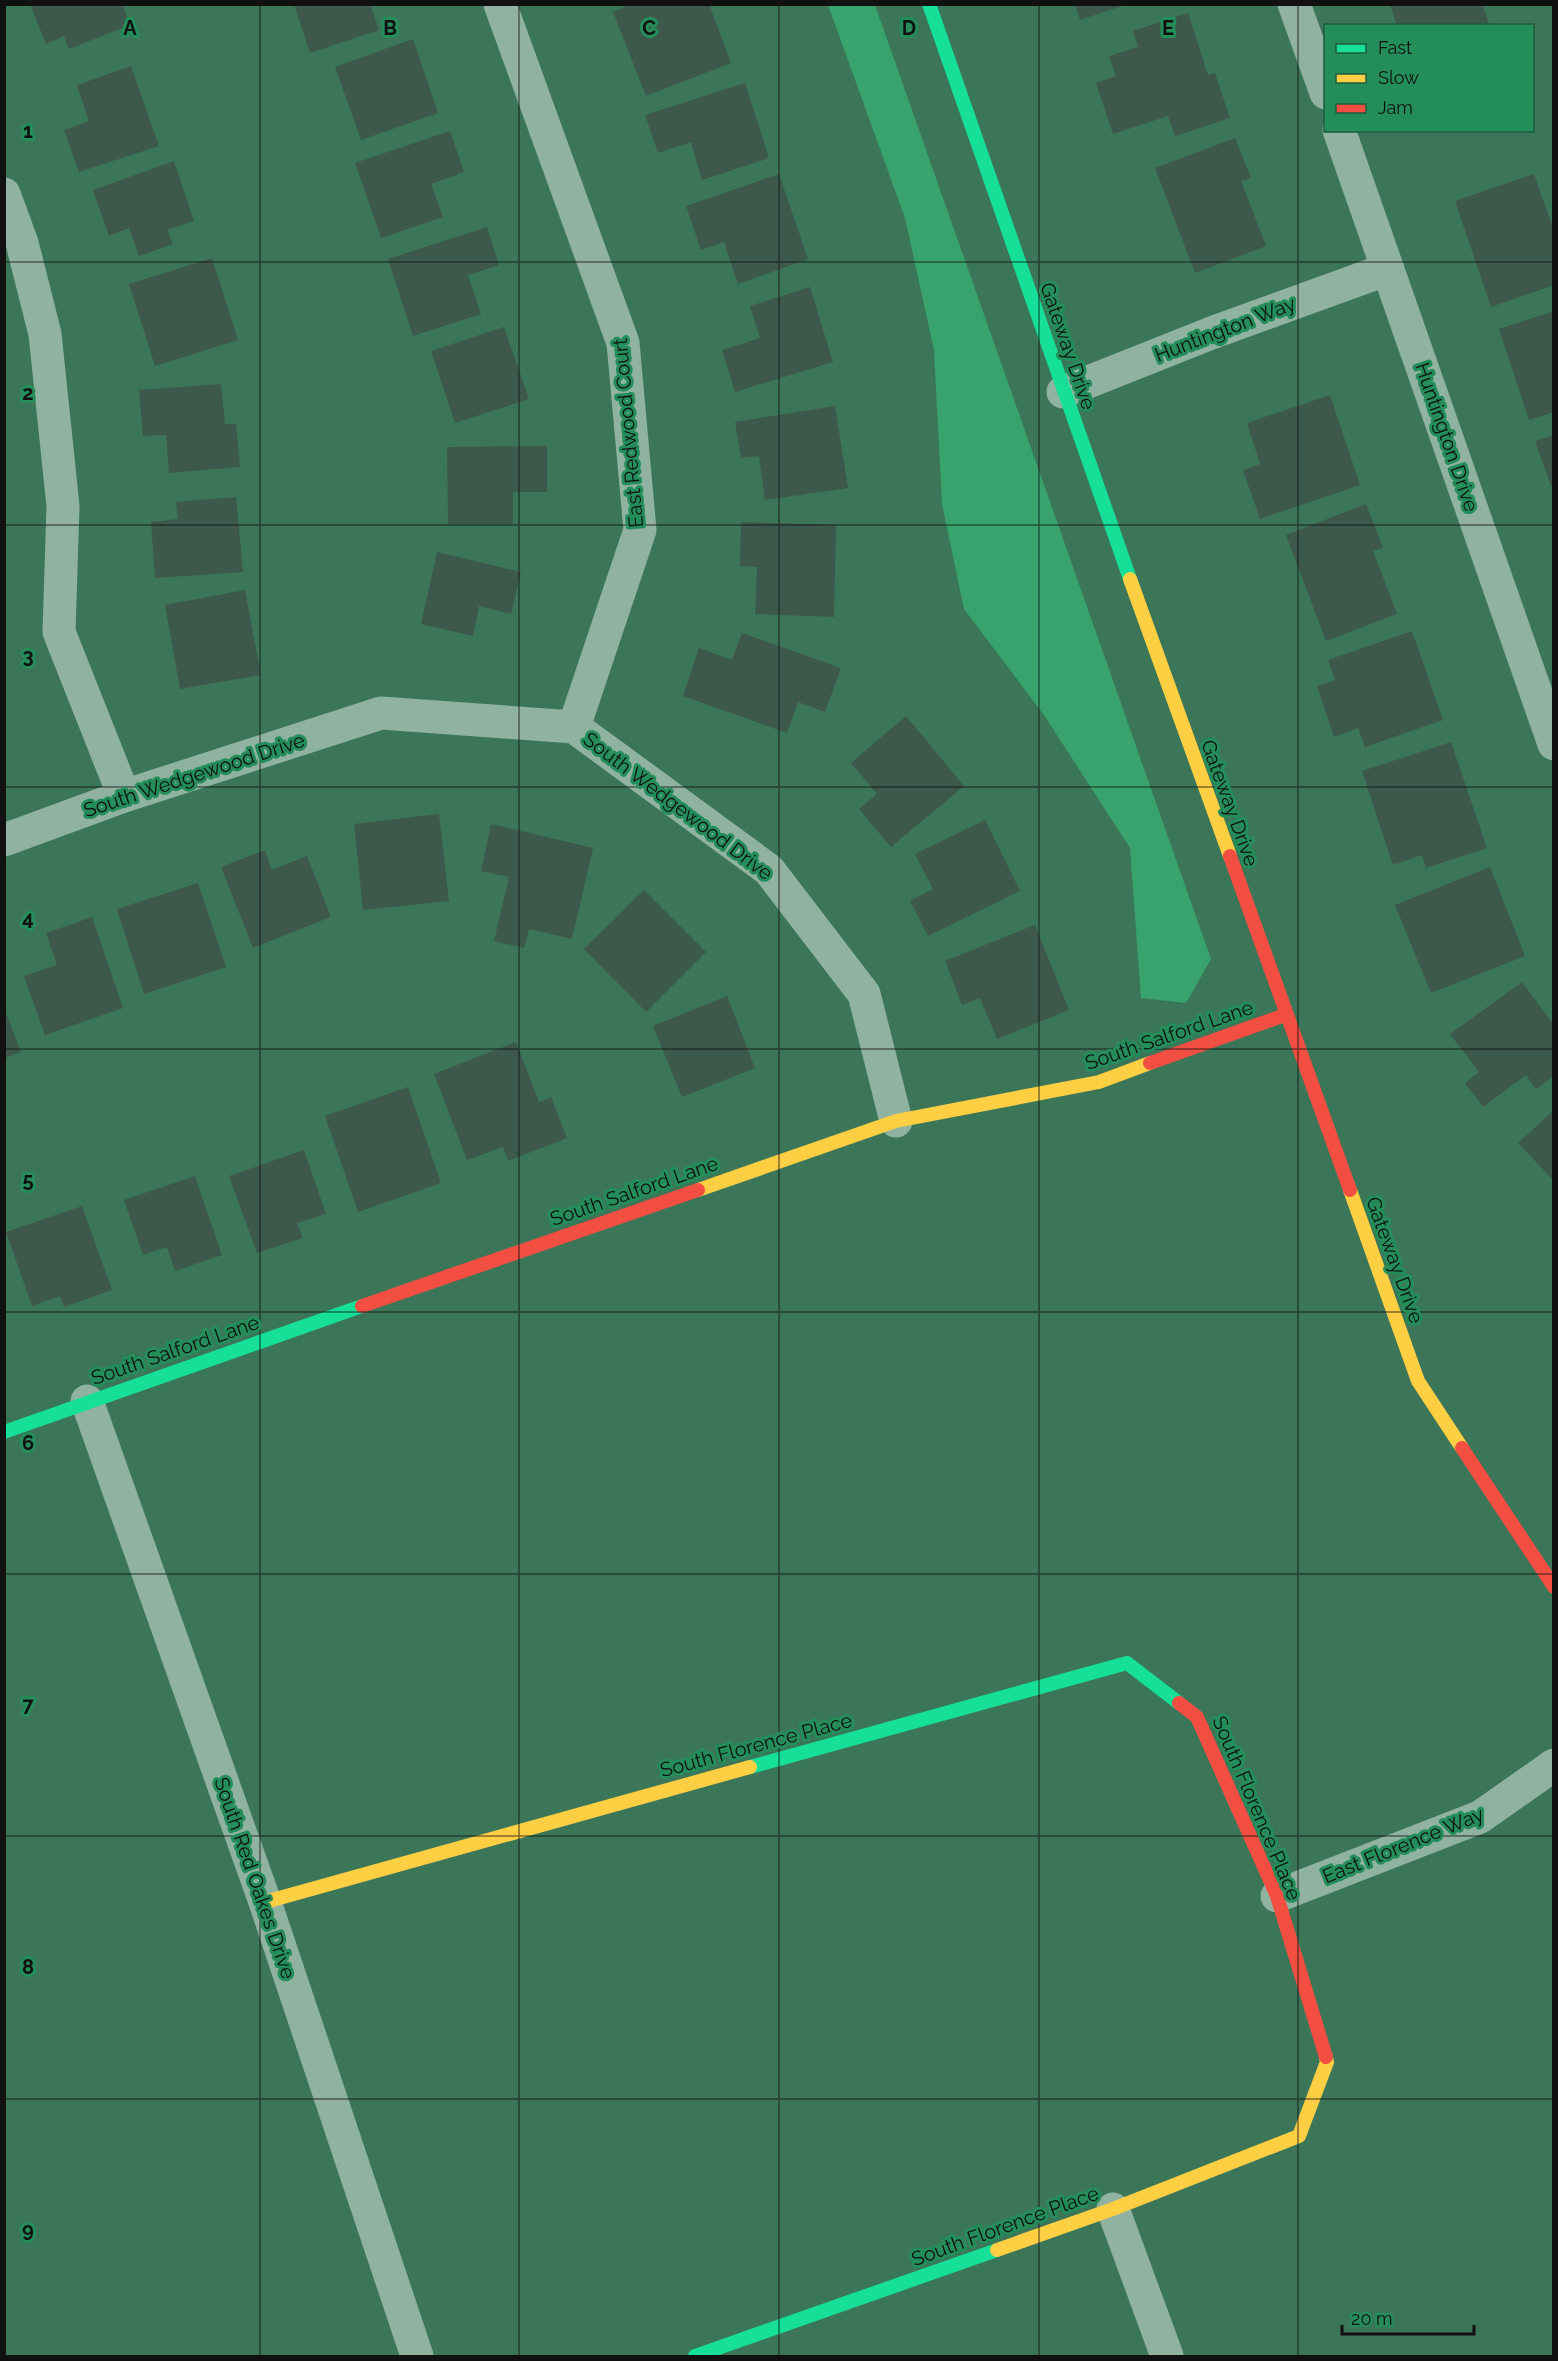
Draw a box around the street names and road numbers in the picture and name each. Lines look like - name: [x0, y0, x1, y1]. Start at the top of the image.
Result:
- street label: Gateway Drive: [1035, 279, 1101, 413]
- street label: Huntington Way: [1151, 291, 1299, 367]
- street label: East Redwood Court: [608, 337, 648, 529]
- street label: Huntington Drive: [1410, 359, 1484, 515]
- street label: South Wedgewood Drive: [578, 727, 778, 885]
- street label: South Wedgewood Drive: [80, 728, 308, 822]
- street label: Gateway Drive: [1196, 736, 1264, 870]
- street label: South Salford Lane: [1082, 995, 1256, 1075]
- street label: South Salford Lane: [547, 1151, 721, 1231]
- street label: Gateway Drive: [1361, 1193, 1429, 1327]
- street label: South Salford Lane: [88, 1310, 262, 1390]
- street label: South Florence Place: [657, 1708, 855, 1782]
- street label: South Florence Place: [1207, 1712, 1307, 1904]
- street label: South Red Oakes Drive: [209, 1774, 301, 1982]
- street label: East Florence Way: [1319, 1802, 1487, 1888]
- street label: South Florence Place: [908, 2181, 1102, 2271]

